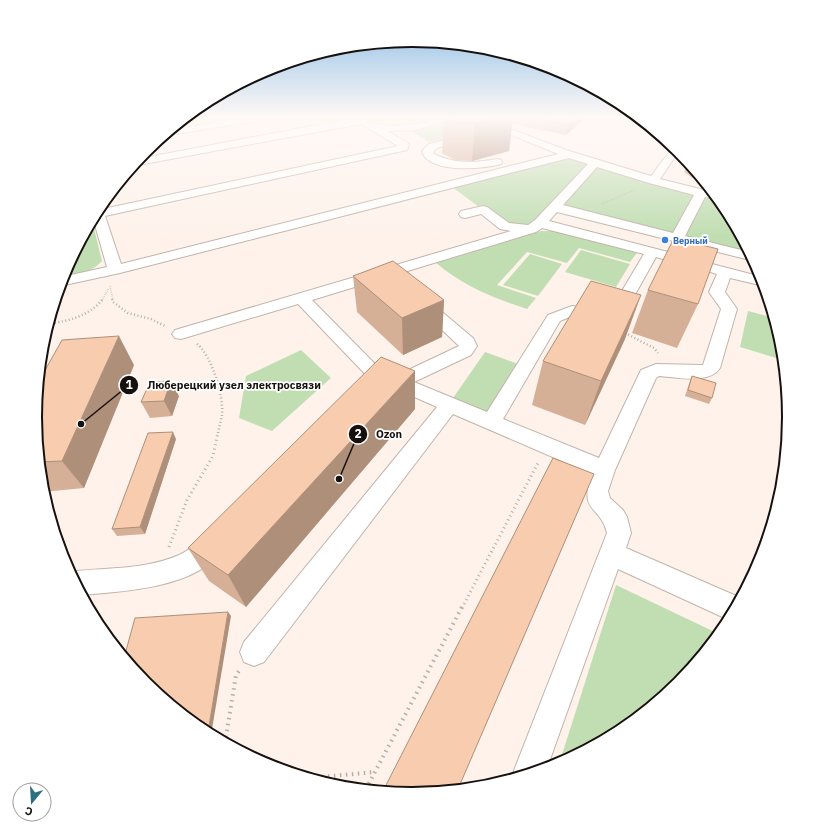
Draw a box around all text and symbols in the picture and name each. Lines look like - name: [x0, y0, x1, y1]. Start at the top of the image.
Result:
- marker: Верный: [660, 235, 670, 245]
- place label: Верный: [673, 235, 708, 246]
- callout: Люберецкий узел электросвязи: [119, 373, 328, 396]
- text: 1: [125, 377, 133, 392]
- text: Люберецкий узел электросвязи: [147, 378, 321, 392]
- callout: Ozon: [348, 423, 410, 446]
- text: 2: [354, 426, 362, 441]
- text: Ozon: [376, 427, 402, 441]
- north arrow: [12, 782, 52, 822]
- text: С: [23, 804, 34, 819]

